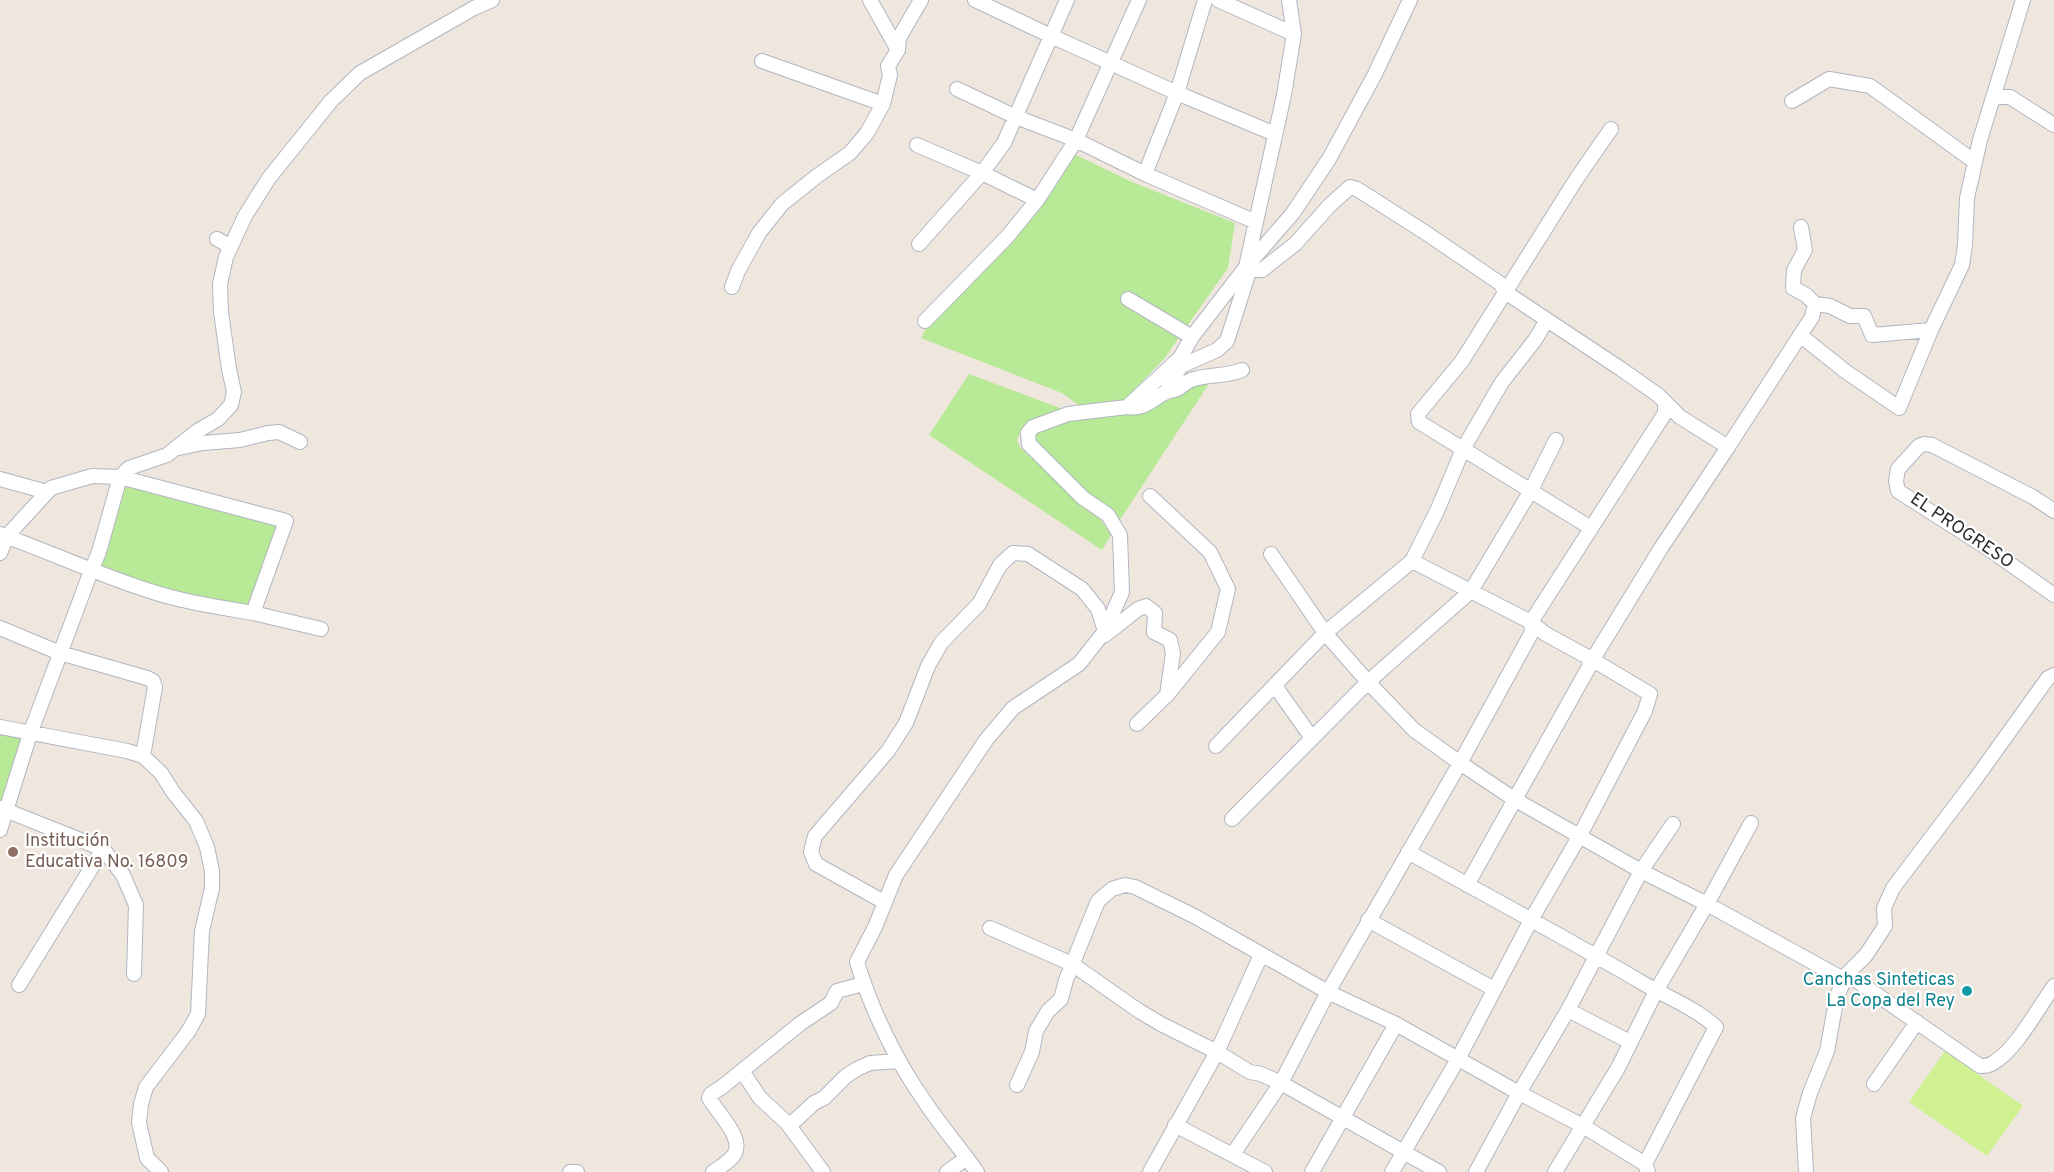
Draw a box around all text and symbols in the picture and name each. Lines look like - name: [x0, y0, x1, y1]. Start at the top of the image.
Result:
- street label: EL PROGRESO: [1905, 489, 2017, 575]
- place label: Institución Educativa No. 16809: [25, 831, 188, 874]
- marker: Institución Educativa No. 16809: [6, 845, 20, 859]
- place label: Canchas Sinteticas La Copa del Rey: [1803, 970, 1955, 1012]
- marker: Canchas Sinteticas La Copa del Rey: [1960, 984, 1974, 998]

